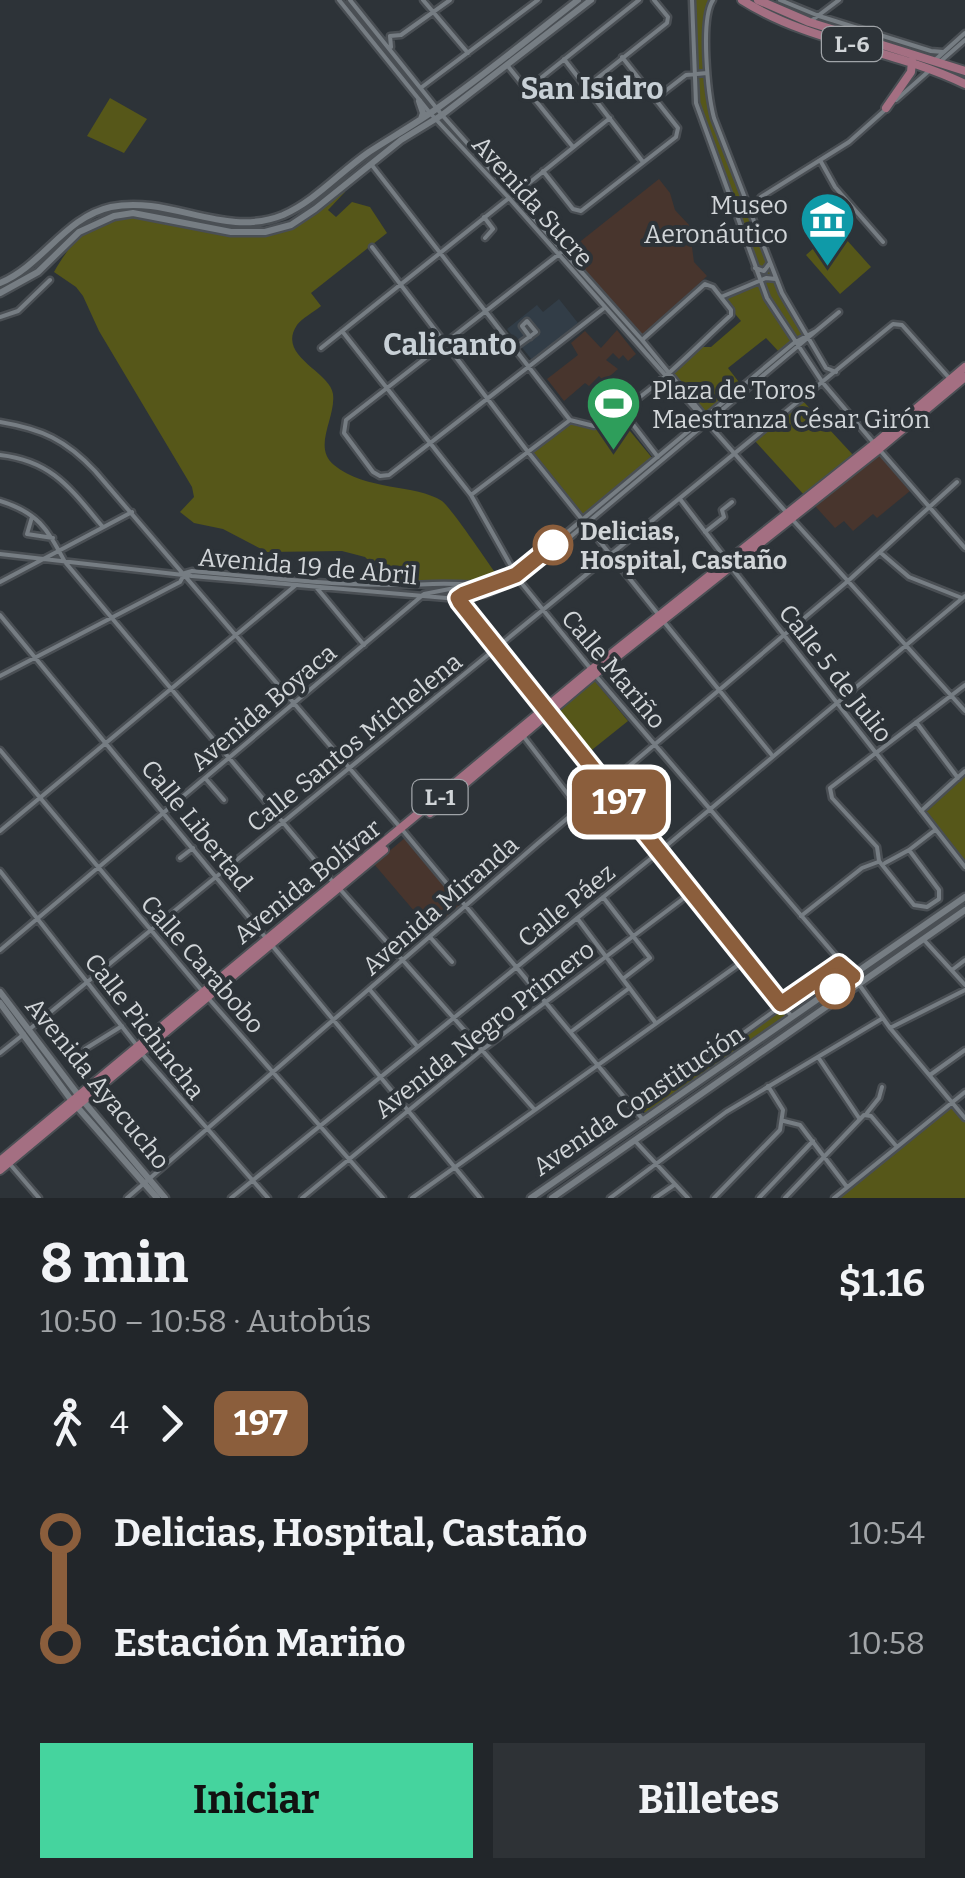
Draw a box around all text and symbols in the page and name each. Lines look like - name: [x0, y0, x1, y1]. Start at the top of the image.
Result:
- road number: L-6: [822, 27, 882, 61]
- district label: San Isidro: [521, 71, 663, 107]
- street label: Avenida Sucre: [466, 130, 599, 273]
- museum icon: Museo Aeronáutico: [797, 189, 857, 268]
- place label: Museo Aeronáutico: [644, 191, 788, 250]
- district label: Calicanto: [383, 327, 517, 363]
- sports icon: Plaza de Toros Maestranza César Girón: [583, 374, 643, 453]
- place label: Plaza de Toros Maestranza César Girón: [652, 376, 930, 435]
- place label: Delicias, Hospital, Castaño: [580, 517, 787, 576]
- marker: Delicias, Hospital, Castaño: [534, 526, 572, 564]
- street label: Avenida 19 de Abril: [197, 542, 419, 592]
- street label: Calle 5 de Julio: [772, 599, 898, 749]
- street label: Calle Mariño: [555, 604, 672, 735]
- street label: Avenida Boyaca: [184, 638, 343, 778]
- street label: Calle Santos Michelena: [241, 647, 468, 839]
- street label: Calle Libertad: [134, 754, 258, 897]
- line badge: 197: [562, 770, 676, 834]
- road number: L-1: [412, 780, 468, 814]
- text: 197: [592, 781, 646, 823]
- street label: Avenida Bolívar: [228, 813, 387, 950]
- street label: Avenida Miranda: [356, 830, 525, 982]
- street label: Calle Páez: [512, 858, 621, 954]
- street label: Calle Carabobo: [134, 889, 270, 1040]
- street label: Avenida Negro Primero: [369, 935, 601, 1125]
- street label: Calle Pichincha: [78, 948, 211, 1106]
- unlabelled marker: [816, 970, 854, 1008]
- street label: Avenida Ayacucho: [19, 992, 176, 1176]
- street label: Avenida Constitución: [527, 1019, 750, 1183]
- text: 8 min: [40, 1231, 188, 1297]
- text: $1.16: [838, 1260, 925, 1306]
- text: 10:50 – 10:58 · Autobús: [40, 1302, 371, 1340]
- icon: walk: [40, 1396, 95, 1451]
- icon: forward: [144, 1396, 199, 1451]
- text: 197: [234, 1402, 288, 1444]
- text: 4: [110, 1404, 129, 1442]
- text: Delicias, Hospital, Castaño: [114, 1510, 587, 1556]
- text: 10:54: [849, 1514, 925, 1552]
- text: Estación Mariño: [114, 1620, 406, 1666]
- text: 10:58: [848, 1624, 925, 1662]
- button: Iniciar: [40, 1743, 473, 1858]
- button: Billetes: [493, 1743, 925, 1858]

